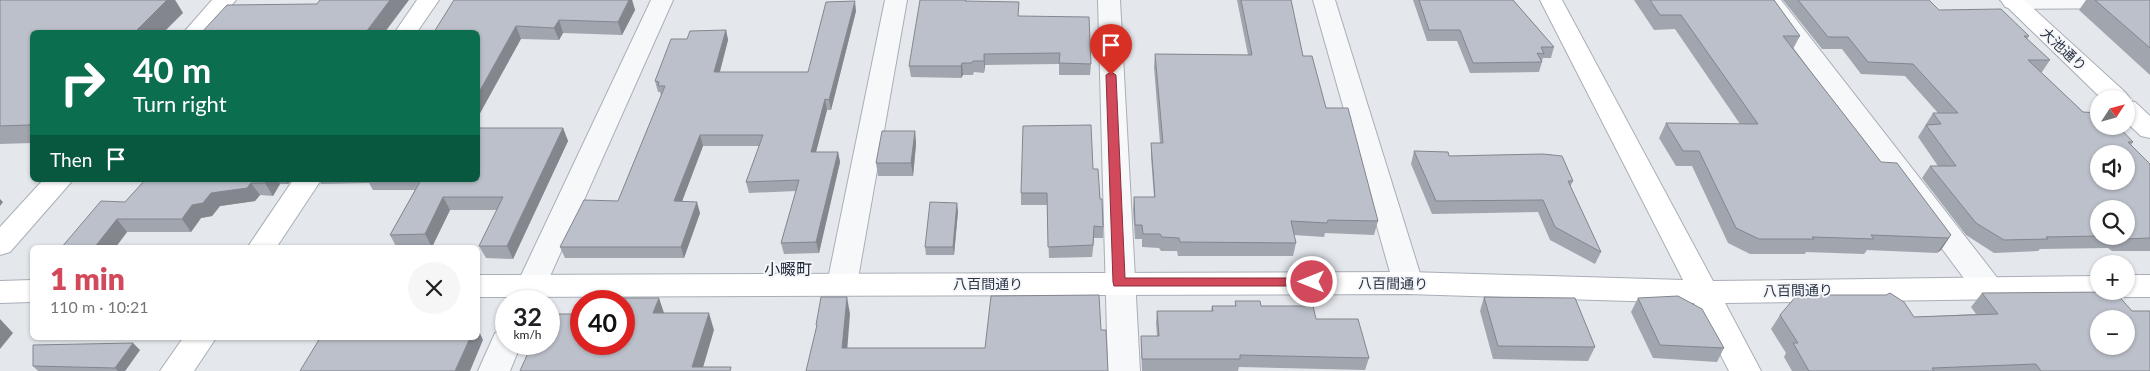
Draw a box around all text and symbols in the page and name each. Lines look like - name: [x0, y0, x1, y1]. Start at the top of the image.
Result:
- pin: [1090, 24, 1132, 75]
- street label: 大池通り: [2038, 24, 2090, 74]
- icon: arrive: [1097, 31, 1125, 59]
- text: 40 m: [133, 48, 211, 90]
- icon: right: [50, 50, 115, 115]
- text: Turn right: [133, 90, 227, 117]
- north arrow: [2090, 90, 2135, 135]
- map controls: [2090, 90, 2135, 355]
- icon: arrive: [102, 145, 130, 173]
- button: sound: [2090, 145, 2135, 190]
- text: Then: [50, 148, 92, 171]
- button: search: [2090, 200, 2135, 245]
- position arrow: [1285, 255, 1337, 307]
- button: +: [2090, 255, 2135, 300]
- district label: 小畷町: [764, 259, 812, 278]
- text: 1 min: [50, 260, 125, 296]
- button: close: [408, 262, 460, 314]
- street label: 八百間通り: [1358, 274, 1428, 292]
- street label: 八百間通り: [953, 275, 1023, 292]
- street label: 八百間通り: [1763, 281, 1833, 299]
- speed limit sign: 40: [570, 290, 635, 355]
- text: 110 m · 10:21: [50, 297, 149, 316]
- text: 32: [513, 301, 542, 331]
- button: −: [2090, 310, 2135, 355]
- text: km/h: [513, 327, 542, 342]

